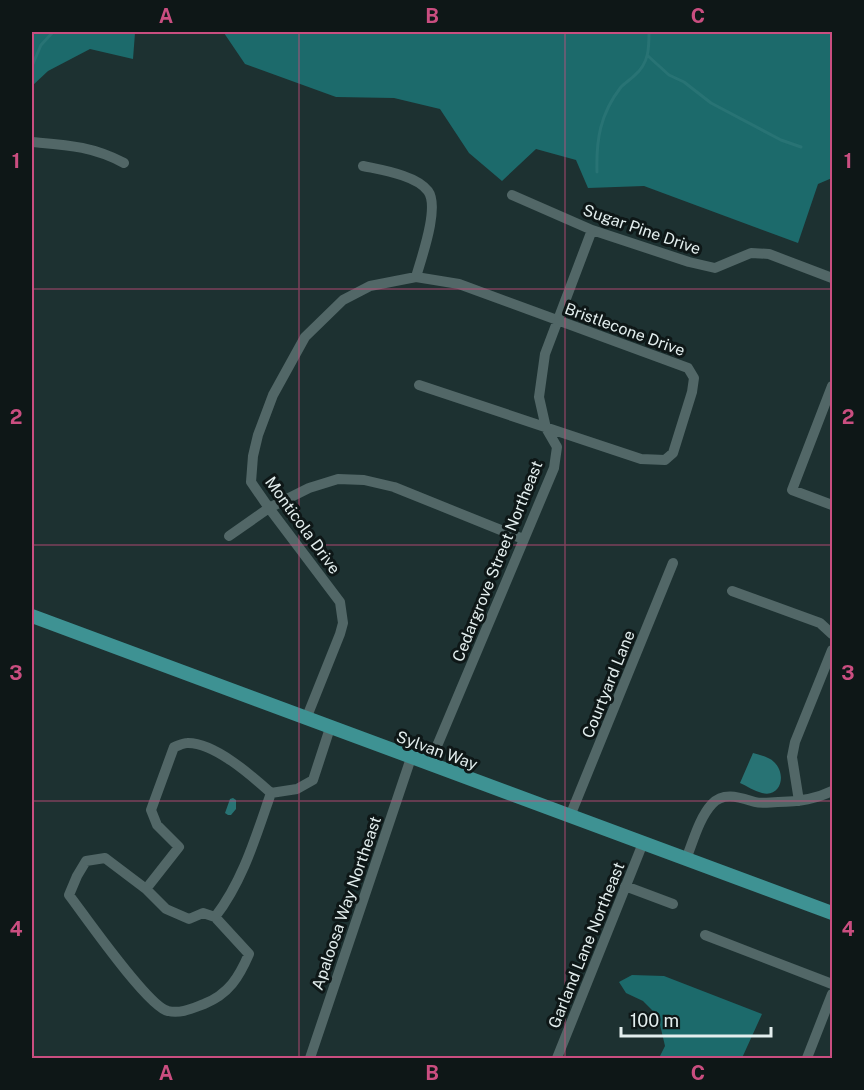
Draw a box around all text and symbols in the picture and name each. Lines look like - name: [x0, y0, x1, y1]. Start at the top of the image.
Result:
- text: A: [159, 4, 173, 28]
- text: B: [425, 4, 439, 28]
- text: C: [691, 4, 705, 28]
- text: 1: [12, 149, 20, 173]
- text: 1: [844, 149, 852, 173]
- street label: Sugar Pine Drive: [580, 200, 703, 259]
- street label: Bristlecone Drive: [562, 299, 688, 360]
- text: 2: [10, 405, 22, 429]
- text: 2: [842, 405, 854, 429]
- street label: Cedargrove Street Northeast: [448, 458, 547, 664]
- street label: Monticola Drive: [261, 473, 344, 578]
- street label: Courtyard Lane: [578, 628, 639, 741]
- text: 3: [9, 661, 23, 685]
- text: 3: [841, 661, 855, 685]
- street label: Sylvan Way: [394, 727, 480, 774]
- street label: Apaloosa Way Northeast: [308, 814, 385, 993]
- street label: Garland Lane Northeast: [544, 859, 628, 1031]
- text: 4: [9, 917, 23, 941]
- text: 4: [841, 917, 855, 941]
- scale bar: [621, 1000, 771, 1038]
- text: 100 m: [630, 1010, 679, 1031]
- text: A: [159, 1061, 173, 1085]
- text: B: [425, 1061, 439, 1085]
- text: C: [691, 1061, 705, 1085]

